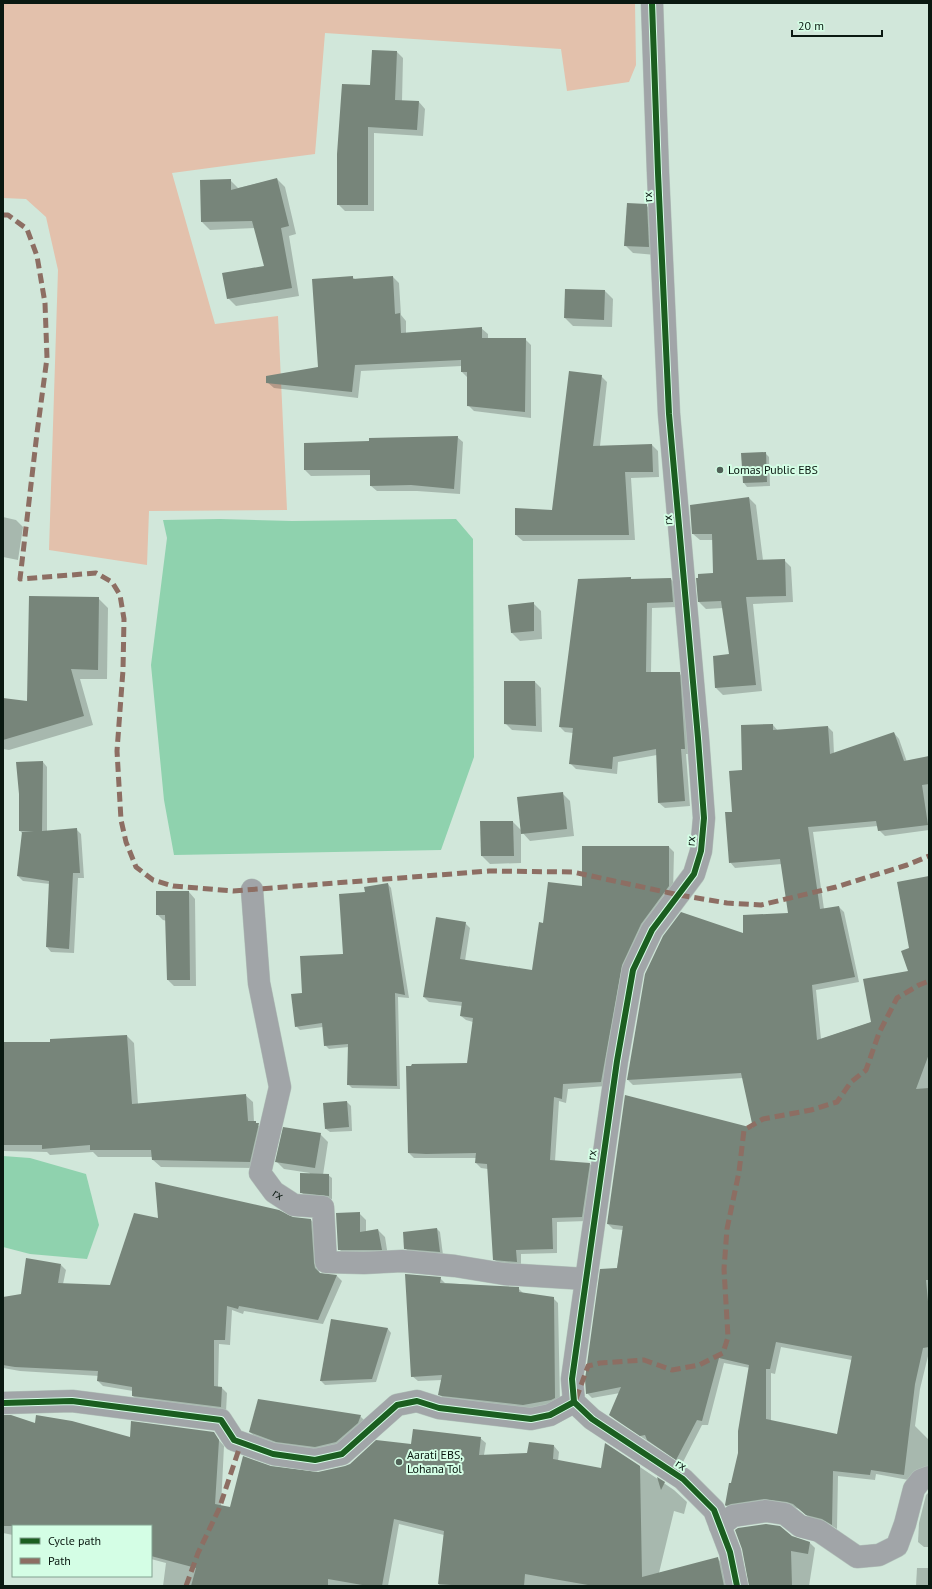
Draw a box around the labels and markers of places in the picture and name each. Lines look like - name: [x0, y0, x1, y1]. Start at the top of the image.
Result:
- place label: Lomas Public EBS: [728, 462, 818, 477]
- marker: Lomas Public EBS: [715, 465, 725, 475]
- place label: Aarati EBS, Lohana Tol: [407, 1447, 463, 1476]
- marker: Aarati EBS, Lohana Tol: [394, 1457, 404, 1467]

